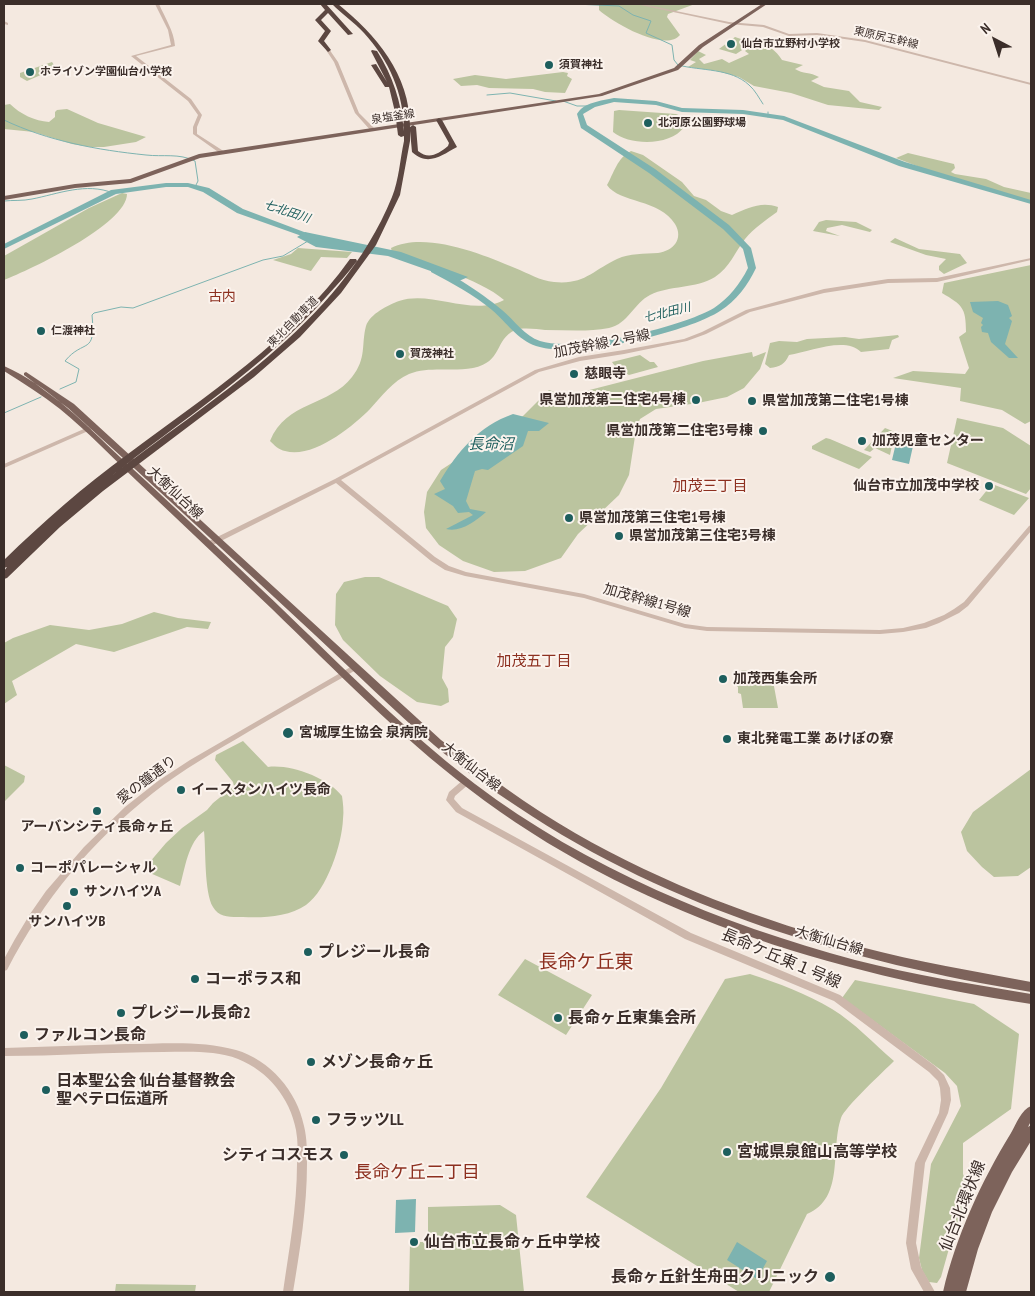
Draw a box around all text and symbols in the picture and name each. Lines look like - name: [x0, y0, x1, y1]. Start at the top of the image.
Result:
- north arrow: [970, 15, 1020, 65]
- text: N: [977, 19, 994, 38]
- street label: 東原尻玉幹線: [852, 24, 920, 52]
- place label: 仙台市立野村小学校: [741, 37, 840, 51]
- marker: 仙台市立野村小学校: [725, 38, 737, 50]
- place label: 須賀神社: [559, 58, 603, 72]
- marker: 須賀神社: [543, 59, 555, 71]
- place label: ホライゾン学園仙台小学校: [40, 65, 172, 79]
- marker: ホライゾン学園仙台小学校: [24, 66, 36, 78]
- street label: 泉塩釜線: [370, 107, 416, 127]
- place label: 北河原公園野球場: [658, 116, 746, 130]
- marker: 北河原公園野球場: [642, 117, 654, 129]
- water label: 七北田川: [262, 198, 312, 226]
- district label: 古内: [208, 289, 236, 305]
- street label: 東北自動車道: [265, 294, 321, 350]
- water label: 七北田川: [642, 300, 692, 326]
- place label: 仁渡神社: [51, 324, 95, 338]
- marker: 仁渡神社: [35, 325, 47, 337]
- street label: 加茂幹線２号線: [552, 326, 652, 362]
- place label: 賀茂神社: [410, 347, 454, 361]
- marker: 賀茂神社: [394, 348, 406, 360]
- place label: 慈眼寺: [584, 366, 626, 382]
- marker: 慈眼寺: [568, 368, 580, 380]
- place label: 県営加茂第二住宅4号棟: [539, 392, 686, 408]
- place label: 県営加茂第二住宅1号棟: [762, 393, 909, 409]
- marker: 県営加茂第二住宅4号棟: [690, 394, 702, 406]
- marker: 県営加茂第二住宅1号棟: [746, 395, 758, 407]
- place label: 県営加茂第二住宅3号棟: [606, 423, 753, 439]
- marker: 県営加茂第二住宅3号棟: [757, 425, 769, 437]
- place label: 加茂児童センター: [872, 433, 984, 449]
- marker: 加茂児童センター: [856, 435, 868, 447]
- water label: 長命沼: [469, 436, 513, 454]
- street label: 大衡仙台線: [144, 463, 206, 523]
- district label: 加茂三丁目: [673, 478, 747, 496]
- place label: 仙台市立加茂中学校: [853, 478, 979, 494]
- marker: 仙台市立加茂中学校: [983, 480, 995, 492]
- place label: 県営加茂第三住宅1号棟: [579, 510, 726, 526]
- marker: 県営加茂第三住宅1号棟: [563, 512, 575, 524]
- place label: 県営加茂第三住宅3号棟: [629, 528, 776, 544]
- marker: 県営加茂第三住宅3号棟: [613, 530, 625, 542]
- street label: 加茂幹線1号線: [601, 580, 693, 622]
- district label: 加茂五丁目: [497, 653, 571, 671]
- place label: 加茂西集会所: [733, 671, 817, 687]
- marker: 加茂西集会所: [717, 673, 729, 685]
- place label: 宮城厚生協会 泉病院: [299, 725, 428, 741]
- marker: 宮城厚生協会 泉病院: [281, 726, 295, 740]
- place label: 東北発電工業 あけぼの寮: [737, 731, 894, 747]
- marker: 東北発電工業 あけぼの寮: [721, 733, 733, 745]
- street label: 大衡仙台線: [438, 739, 504, 795]
- street label: 愛の鐘通り: [114, 752, 180, 808]
- place label: イースタンハイツ長命: [191, 782, 331, 798]
- marker: イースタンハイツ長命: [175, 784, 187, 796]
- marker: アーバンシティ長命ヶ丘: [91, 805, 103, 817]
- place label: アーバンシティ長命ヶ丘: [20, 819, 174, 835]
- place label: コーポパレーシャル: [30, 860, 156, 876]
- marker: コーポパレーシャル: [14, 862, 26, 874]
- place label: サンハイツA: [84, 884, 161, 900]
- marker: サンハイツA: [68, 886, 80, 898]
- marker: サンハイツB: [61, 900, 73, 912]
- place label: サンハイツB: [29, 914, 105, 930]
- street label: 大衡仙台線: [793, 923, 865, 959]
- street label: 長命ケ丘東１号線: [718, 925, 844, 993]
- place label: プレジール長命: [318, 942, 430, 962]
- marker: プレジール長命: [302, 946, 314, 958]
- district label: 長命ケ丘東: [539, 952, 633, 974]
- place label: コーポラス和: [205, 969, 301, 989]
- marker: コーポラス和: [189, 973, 201, 985]
- place label: プレジール長命2: [131, 1003, 251, 1023]
- marker: プレジール長命2: [115, 1007, 127, 1019]
- place label: 長命ヶ丘東集会所: [568, 1008, 696, 1028]
- marker: 長命ヶ丘東集会所: [552, 1012, 564, 1024]
- place label: ファルコン長命: [34, 1025, 146, 1045]
- marker: ファルコン長命: [18, 1029, 30, 1041]
- place label: メゾン長命ヶ丘: [321, 1052, 433, 1072]
- marker: メゾン長命ヶ丘: [305, 1056, 317, 1068]
- place label: 日本聖公会 仙台基督教会 聖ペテロ伝道所: [56, 1071, 235, 1109]
- marker: 日本聖公会 仙台基督教会 聖ペテロ伝道所: [40, 1084, 52, 1096]
- place label: フラッツLL: [326, 1110, 404, 1130]
- marker: フラッツLL: [310, 1114, 322, 1126]
- place label: 宮城県泉館山高等学校: [737, 1142, 897, 1162]
- place label: シティコスモス: [222, 1145, 334, 1165]
- marker: 宮城県泉館山高等学校: [721, 1146, 733, 1158]
- marker: シティコスモス: [338, 1149, 350, 1161]
- street label: 仙台北環状線: [936, 1158, 990, 1254]
- district label: 長命ケ丘二丁目: [354, 1162, 480, 1184]
- place label: 仙台市立長命ヶ丘中学校: [424, 1232, 600, 1252]
- marker: 仙台市立長命ヶ丘中学校: [408, 1236, 420, 1248]
- place label: 長命ヶ丘針生舟田クリニック: [611, 1267, 819, 1287]
- marker: 長命ヶ丘針生舟田クリニック: [823, 1270, 837, 1284]

